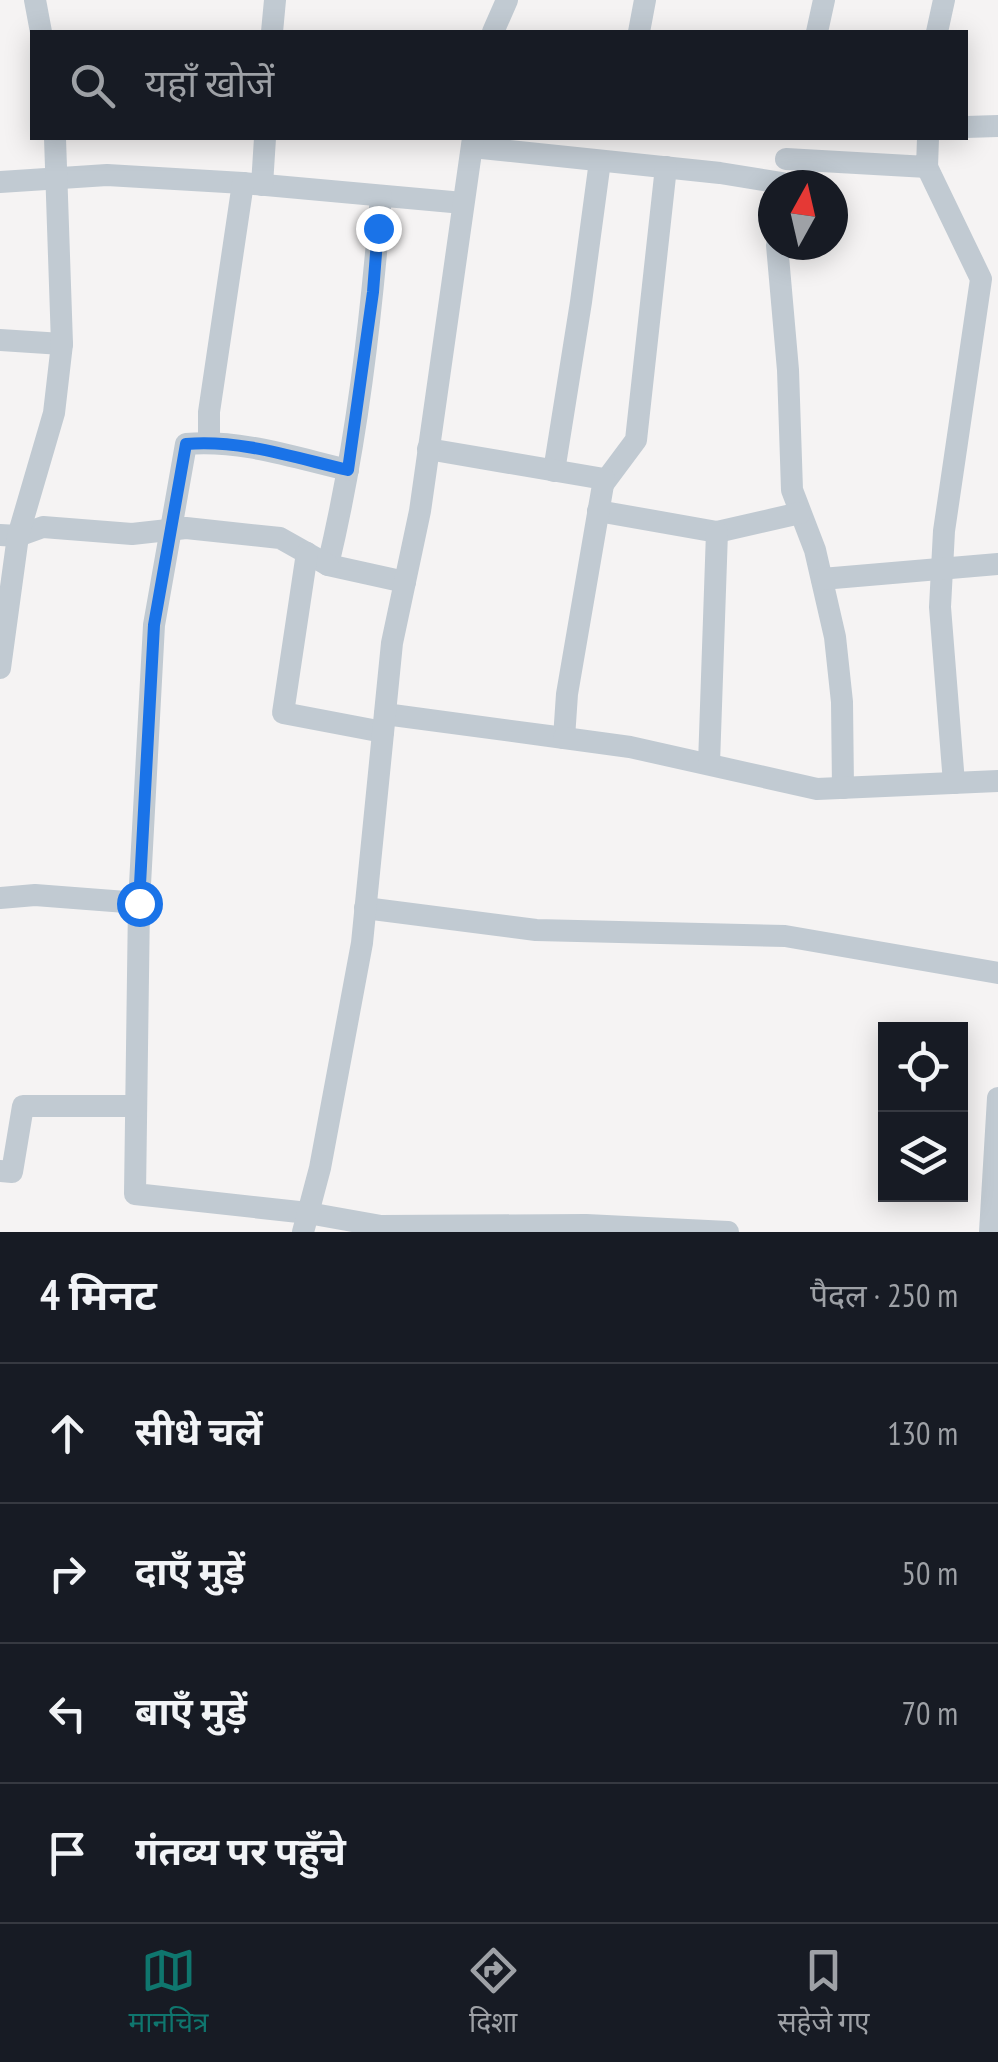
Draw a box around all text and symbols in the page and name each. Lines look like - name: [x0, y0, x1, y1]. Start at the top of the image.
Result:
- search box: [30, 30, 968, 140]
- icon: search: [65, 58, 120, 113]
- text: यहाँ खोजें: [145, 58, 274, 107]
- north arrow: [758, 170, 848, 260]
- route end: [356, 206, 402, 252]
- route start: [117, 881, 163, 927]
- map controls: [878, 1022, 968, 1202]
- button: locate: [878, 1022, 968, 1112]
- button: layers: [878, 1112, 968, 1202]
- text: 4 मिनट: [40, 1267, 157, 1322]
- text: पैदल · 250 m: [810, 1274, 958, 1316]
- icon: ahead: [40, 1406, 95, 1461]
- text: सीधे चलें: [135, 1406, 263, 1455]
- text: 130 m: [887, 1412, 958, 1454]
- icon: right: [40, 1546, 95, 1601]
- text: दाएँ मुड़ें: [135, 1546, 245, 1595]
- text: 50 m: [902, 1552, 958, 1594]
- icon: left: [40, 1686, 95, 1741]
- text: बाएँ मुड़ें: [135, 1686, 247, 1735]
- text: 70 m: [902, 1692, 958, 1734]
- icon: arrive: [40, 1826, 95, 1881]
- text: गंतव्य पर पहुँचे: [135, 1826, 346, 1875]
- tab: मानचित्र: [129, 1943, 209, 2043]
- tab: दिशा: [466, 1943, 521, 2043]
- tab: सहेजे गए: [778, 1943, 869, 2043]

